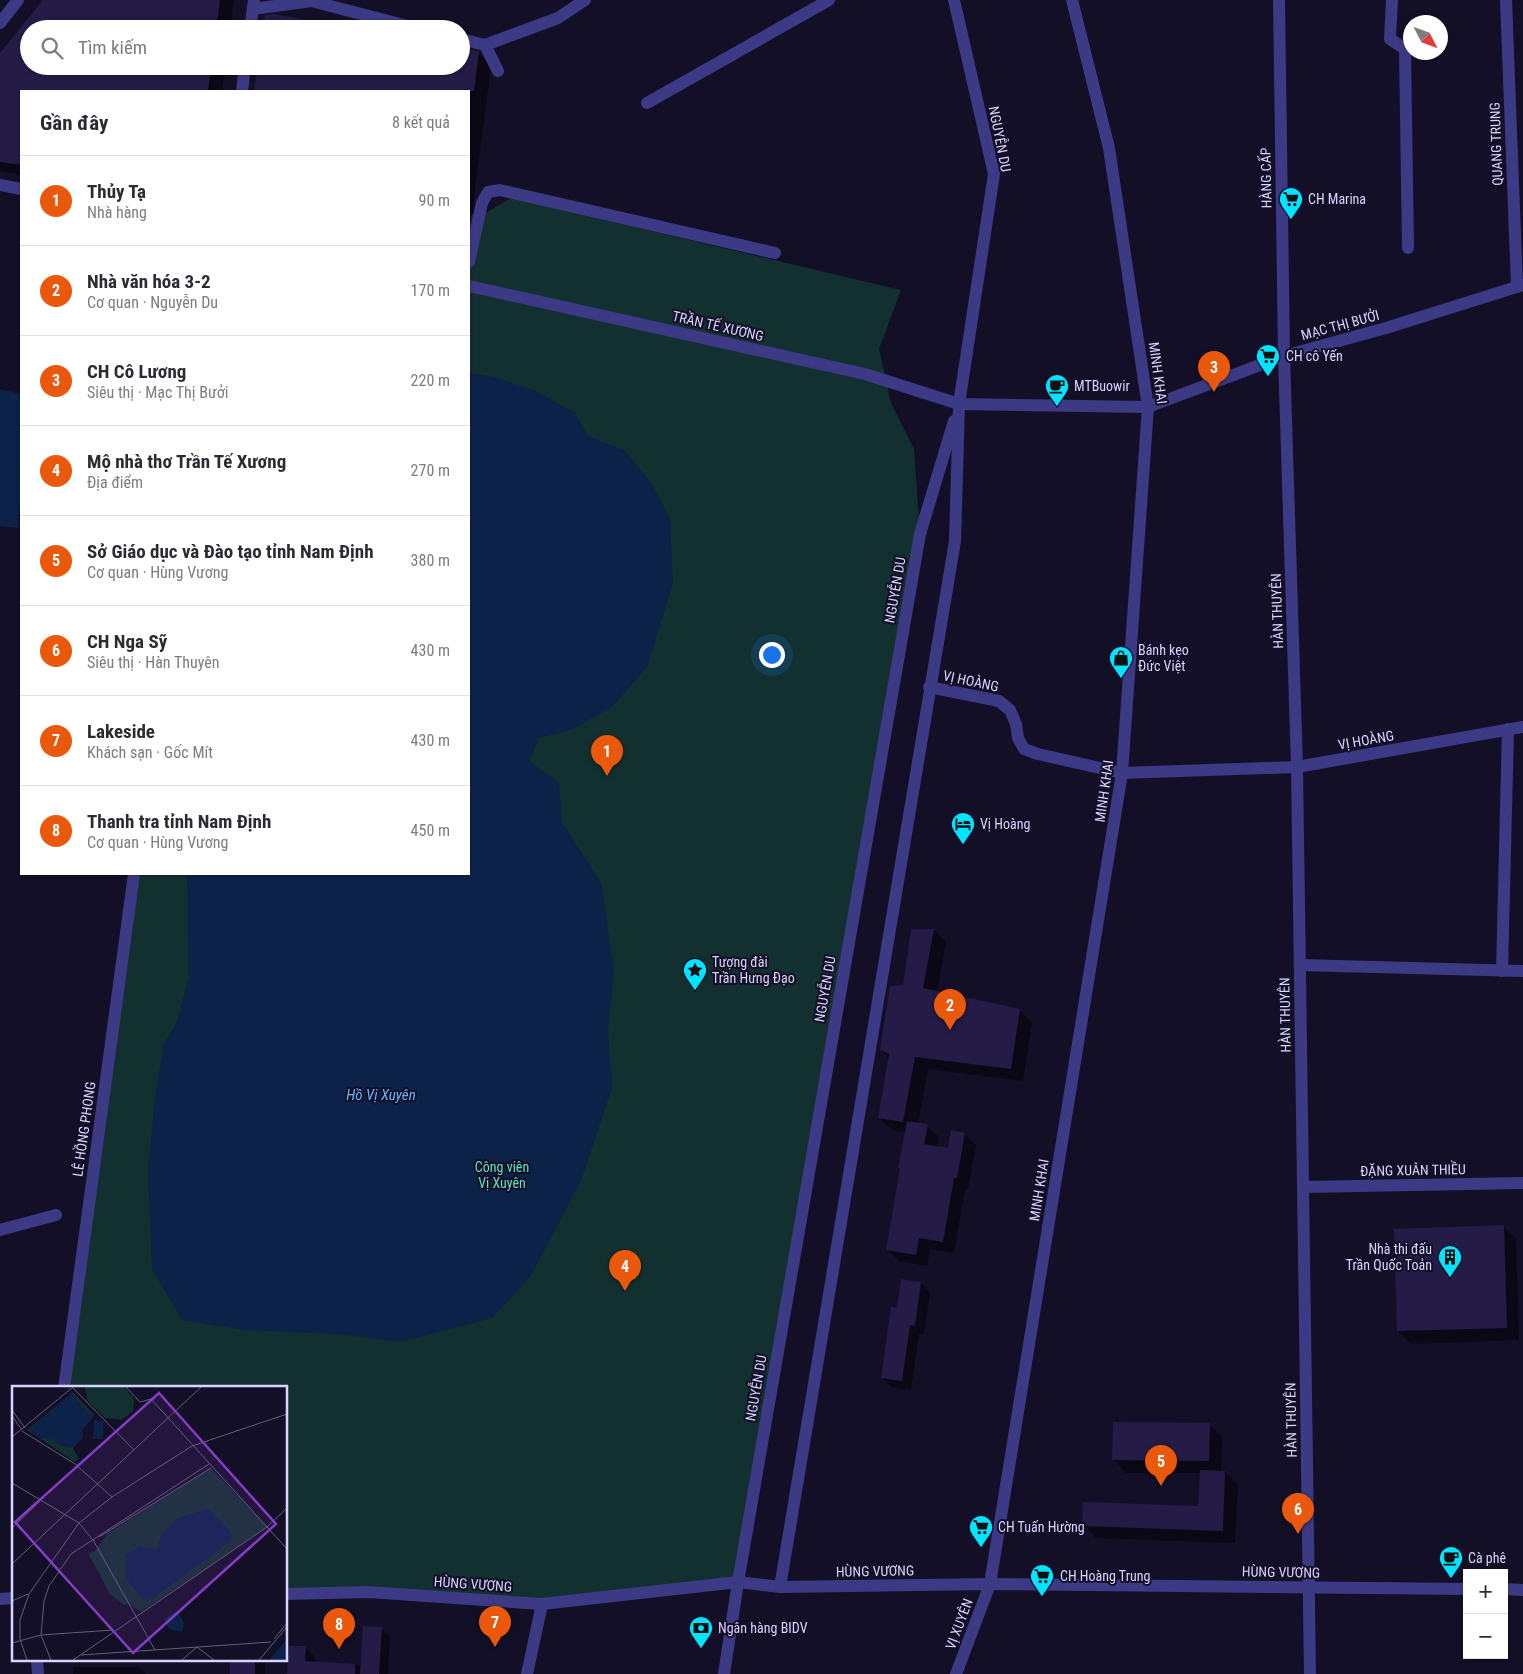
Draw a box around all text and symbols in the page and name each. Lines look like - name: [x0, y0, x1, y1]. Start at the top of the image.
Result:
- north arrow: [1403, 15, 1448, 60]
- search box: [20, 20, 470, 75]
- icon: search: [38, 34, 66, 62]
- text: Tìm kiếm: [78, 36, 147, 59]
- street label: QUANG TRUNG: [1487, 102, 1505, 186]
- street label: NGUYỄN DU: [986, 104, 1016, 173]
- text: Gần đây: [40, 111, 108, 135]
- text: 8 kết quả: [392, 113, 450, 132]
- street label: HÀNG CẤP: [1256, 147, 1275, 209]
- text: Thủy Tạ: [87, 180, 146, 203]
- supermarket icon: CH Marina: [1278, 186, 1304, 220]
- text: 1: [52, 191, 60, 210]
- text: 90 m: [418, 191, 450, 210]
- place label: CH Marina: [1308, 191, 1366, 207]
- text: Nhà hàng: [87, 203, 147, 222]
- text: Nhà văn hóa 3-2: [87, 270, 211, 293]
- text: 2: [52, 281, 60, 300]
- text: 170 m: [411, 281, 450, 300]
- text: Cơ quan · Nguyễn Du: [87, 293, 218, 312]
- street label: MẠC THỊ BƯỞI: [1299, 305, 1381, 343]
- street label: TRẦN TẾ XƯƠNG: [671, 306, 766, 344]
- street label: MINH KHAI: [1146, 341, 1170, 405]
- supermarket icon: CH cô Yến: [1255, 343, 1281, 377]
- place label: CH cô Yến: [1286, 348, 1343, 364]
- pin: 3: [1198, 351, 1230, 392]
- text: CH Cô Lương: [87, 360, 186, 383]
- text: 3: [52, 371, 60, 390]
- text: 220 m: [411, 371, 450, 390]
- cafe icon: MTBuowir: [1044, 373, 1070, 407]
- place label: MTBuowir: [1074, 378, 1130, 394]
- text: Siêu thị · Mạc Thị Bưởi: [87, 383, 228, 402]
- text: Mộ nhà thơ Trần Tế Xương: [87, 450, 286, 473]
- text: 4: [52, 461, 60, 480]
- text: 270 m: [411, 461, 450, 480]
- text: Địa điểm: [87, 473, 143, 492]
- text: Sở Giáo dục và Đào tạo tỉnh Nam Định: [87, 540, 374, 563]
- text: 5: [52, 551, 60, 570]
- text: 380 m: [411, 551, 450, 570]
- street label: NGUYỄN DU: [879, 555, 909, 624]
- text: Cơ quan · Hùng Vương: [87, 563, 228, 582]
- street label: HÀN THUYÊN: [1267, 573, 1286, 649]
- text: CH Nga Sỹ: [87, 630, 167, 653]
- text: 6: [52, 641, 60, 660]
- text: 430 m: [411, 641, 450, 660]
- your location: [759, 642, 785, 668]
- place label: Bánh kẹo Đức Việt: [1138, 642, 1189, 674]
- shop icon: Bánh kẹo Đức Việt: [1108, 645, 1134, 679]
- text: Siêu thị · Hàn Thuyên: [87, 653, 220, 672]
- street label: VỊ HOÀNG: [942, 666, 1001, 695]
- text: Lakeside: [87, 720, 155, 743]
- street label: VỊ HOÀNG: [1337, 726, 1395, 753]
- text: 7: [52, 731, 60, 750]
- text: 430 m: [411, 731, 450, 750]
- pin: 1: [591, 735, 623, 776]
- text: Khách sạn · Gốc Mít: [87, 743, 213, 762]
- street label: MINH KHAI: [1092, 759, 1116, 823]
- text: Thanh tra tỉnh Nam Định: [87, 810, 271, 833]
- hotel icon: Vị Hoàng: [950, 811, 976, 845]
- place label: Vị Hoàng: [980, 816, 1030, 832]
- text: 8: [52, 821, 60, 840]
- text: 450 m: [411, 821, 450, 840]
- text: Cơ quan · Hùng Vương: [87, 833, 228, 852]
- place label: Tượng đài Trần Hưng Đạo: [712, 954, 795, 986]
- street label: NGUYỄN DU: [809, 954, 839, 1023]
- place icon: Tượng đài Trần Hưng Đạo: [682, 957, 708, 991]
- street label: HÀN THUYÊN: [1275, 977, 1294, 1053]
- pin: 2: [934, 989, 966, 1030]
- street label: LÊ HỒNG PHONG: [67, 1080, 99, 1178]
- water label: Hồ Vị Xuyên: [346, 1086, 416, 1104]
- street label: MINH KHAI: [1026, 1158, 1052, 1222]
- park label: Công viên Vị Xuyên: [475, 1159, 529, 1191]
- street label: ĐẶNG XUÂN THIỀU: [1360, 1159, 1466, 1179]
- place label: Nhà thi đấu Trần Quốc Toản: [1346, 1241, 1432, 1273]
- building icon: Nhà thi đấu Trần Quốc Toản: [1437, 1244, 1463, 1278]
- pin: 4: [609, 1250, 641, 1291]
- street label: NGUYỄN DU: [740, 1353, 770, 1422]
- street label: HÀN THUYÊN: [1281, 1382, 1300, 1458]
- inset map: [12, 1386, 288, 1662]
- pin: 5: [1145, 1445, 1177, 1486]
- pin: 6: [1282, 1493, 1314, 1534]
- supermarket icon: CH Tuấn Hường: [968, 1514, 994, 1548]
- place label: CH Tuấn Hường: [998, 1519, 1085, 1535]
- cafe icon: Cà phê: [1438, 1545, 1464, 1579]
- place label: Cà phê: [1468, 1550, 1507, 1566]
- street label: HÙNG VƯƠNG: [836, 1561, 914, 1580]
- street label: HÙNG VƯƠNG: [1242, 1562, 1320, 1581]
- supermarket icon: CH Hoàng Trung: [1029, 1563, 1055, 1597]
- place label: CH Hoàng Trung: [1060, 1568, 1150, 1584]
- map controls: [1463, 1569, 1508, 1659]
- button: +: [1463, 1569, 1508, 1614]
- street label: HÙNG VƯƠNG: [433, 1572, 513, 1595]
- street label: VỊ XUYÊN: [941, 1596, 976, 1652]
- pin: 7: [479, 1606, 511, 1647]
- pin: 8: [323, 1608, 355, 1649]
- button: −: [1463, 1614, 1508, 1659]
- bank icon: Ngân hàng BIDV: [688, 1615, 714, 1649]
- place label: Ngân hàng BIDV: [718, 1620, 808, 1636]

